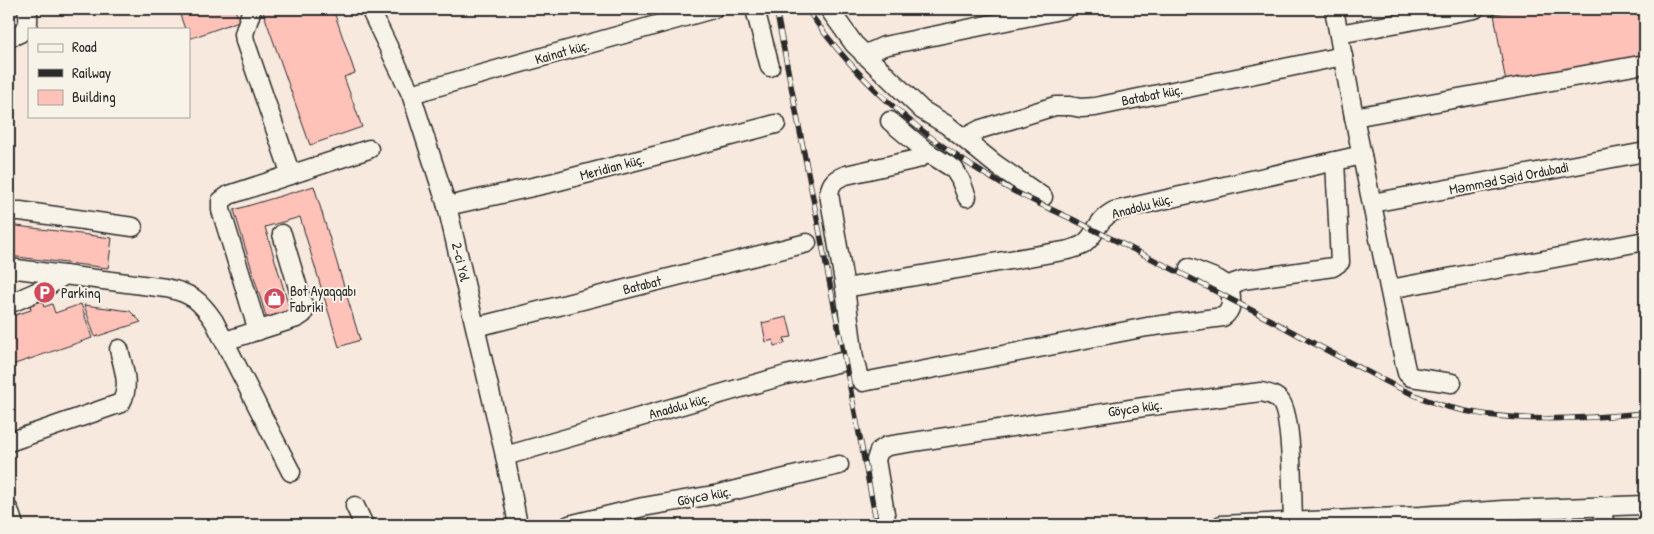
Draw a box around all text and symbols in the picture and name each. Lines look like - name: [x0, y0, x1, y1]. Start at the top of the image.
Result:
- legend: [28, 28, 190, 118]
- street label: Kainat küç.: [533, 35, 591, 68]
- text: Road: [72, 36, 97, 57]
- text: Railway: [72, 62, 111, 83]
- street label: Batabat küç.: [1120, 79, 1184, 110]
- text: Building: [72, 86, 116, 107]
- street label: Meridian küç.: [578, 149, 646, 184]
- street label: Məmməd Səid Ordubadi: [1447, 157, 1570, 198]
- street label: Anadolu küç.: [1109, 188, 1174, 223]
- street label: 2-ci Yol: [448, 240, 475, 284]
- street label: Batabat: [621, 271, 663, 298]
- parking icon: Parkinq: [33, 281, 57, 305]
- place label: Bot Ayaqqabı Fabriki: [289, 281, 356, 316]
- place label: Parkinq: [61, 283, 101, 303]
- shop icon: Bot Ayaqqabı Fabriki: [262, 287, 286, 311]
- street label: Anadolu küç.: [646, 388, 711, 423]
- street label: Göycə küç.: [1107, 394, 1163, 422]
- street label: Göycə küç.: [675, 481, 733, 511]

